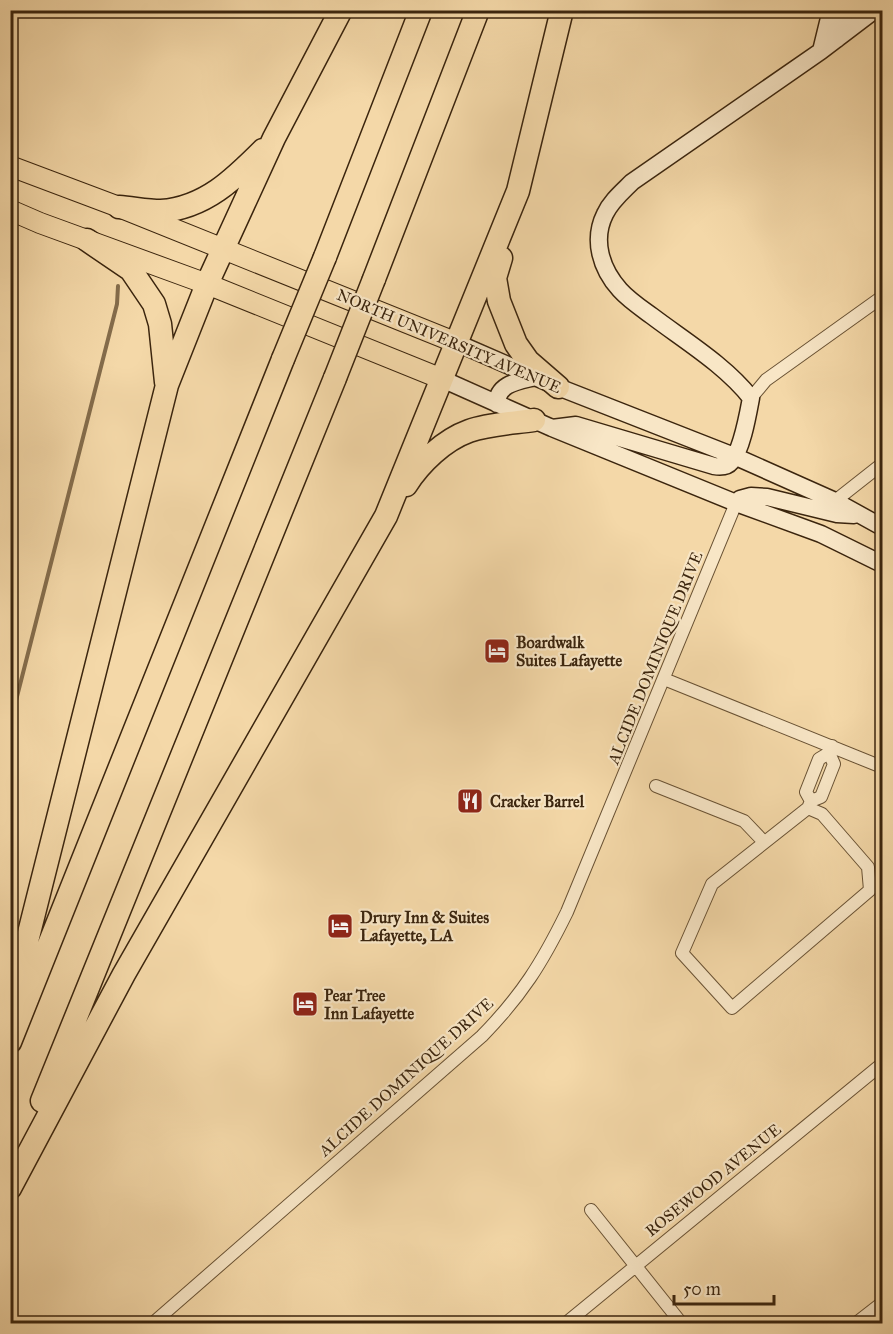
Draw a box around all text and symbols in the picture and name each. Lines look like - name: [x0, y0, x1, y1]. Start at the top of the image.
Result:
- street label: NORTH UNIVERSITY AVENUE: [334, 285, 564, 397]
- street label: ALCIDE DOMINIQUE DRIVE: [603, 549, 706, 768]
- place label: Boardwalk Suites Lafayette: [516, 633, 623, 671]
- hotel icon: Boardwalk Suites Lafayette: [482, 636, 512, 666]
- restaurant icon: Cracker Barrel: [455, 786, 485, 816]
- place label: Cracker Barrel: [490, 792, 585, 811]
- place label: Drury Inn & Suites Lafayette, LA: [360, 908, 489, 946]
- hotel icon: Drury Inn & Suites Lafayette, LA: [325, 911, 355, 941]
- place label: Pear Tree Inn Lafayette: [324, 986, 414, 1024]
- hotel icon: Pear Tree Inn Lafayette: [290, 989, 320, 1019]
- street label: ALCIDE DOMINIQUE DRIVE: [314, 994, 497, 1161]
- street label: ROSEWOOD AVENUE: [641, 1120, 785, 1240]
- scale bar: [674, 1268, 774, 1306]
- text: 50 m: [683, 1278, 721, 1300]

